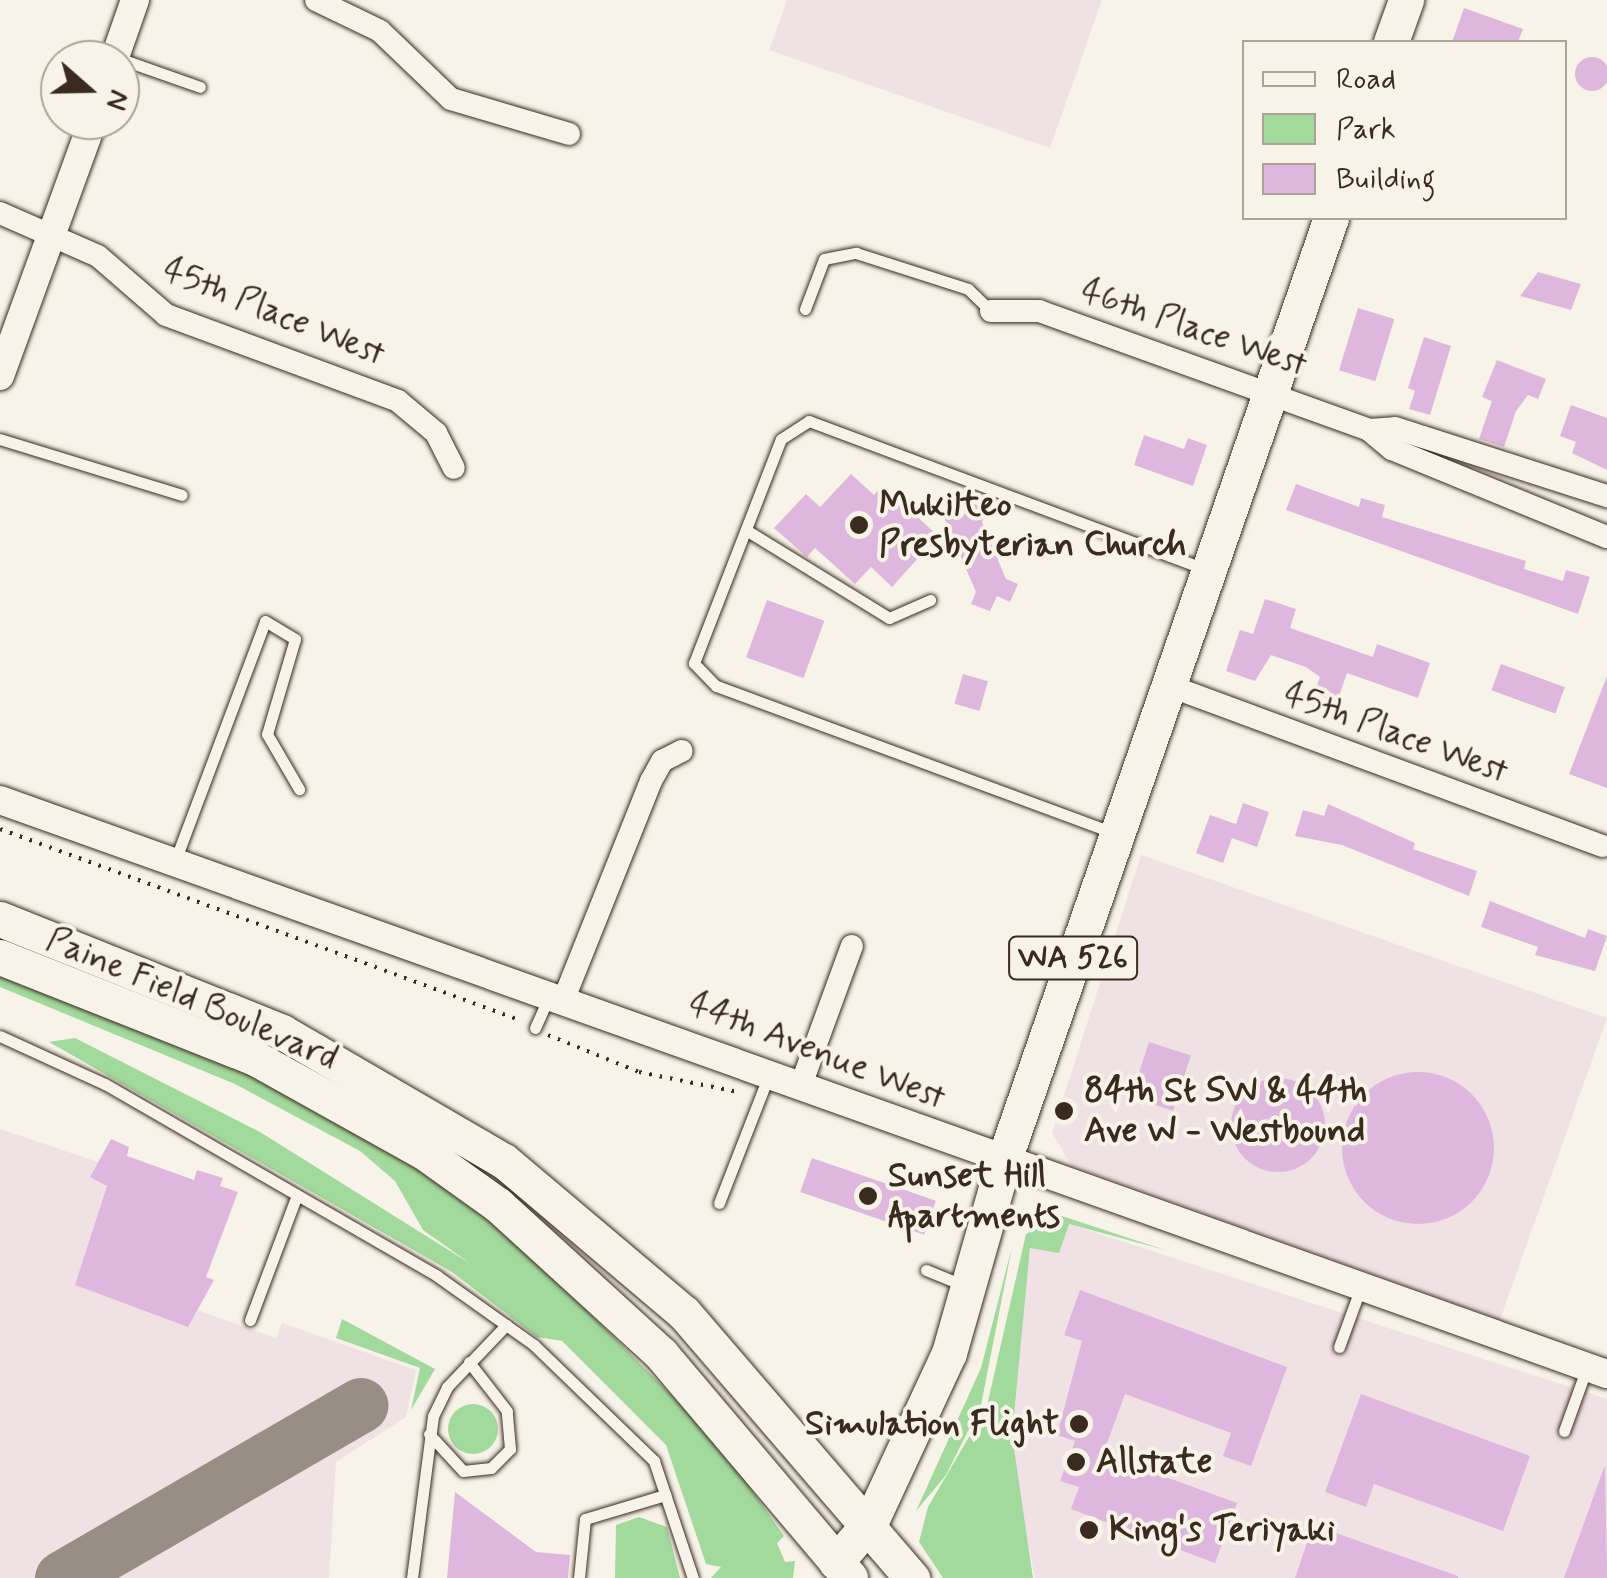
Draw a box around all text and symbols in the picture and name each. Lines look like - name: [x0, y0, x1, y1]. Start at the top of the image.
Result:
- north arrow: [40, 40, 140, 140]
- legend: [1242, 40, 1567, 220]
- text: Road: [1336, 60, 1396, 99]
- text: N: [96, 85, 137, 115]
- text: Park: [1336, 110, 1396, 149]
- text: Building: [1336, 160, 1435, 199]
- street label: 45th Place West: [157, 248, 391, 376]
- street label: 46th Place West: [1075, 270, 1313, 386]
- place label: Mukilteo Presbyterian Church: [879, 484, 1194, 566]
- marker: Mukilteo Presbyterian Church: [848, 514, 870, 536]
- street label: 45th Place West: [1278, 673, 1514, 793]
- street label: Paine Field Boulevard: [42, 919, 342, 1079]
- road number: WA 526: [1008, 931, 1138, 985]
- street label: 44th Avenue West: [683, 983, 951, 1119]
- place label: 84th St SW & 44th Ave W - Westbound: [1084, 1070, 1368, 1152]
- marker: 84th St SW & 44th Ave W - Westbound: [1053, 1100, 1075, 1122]
- place label: Sunset Hill Apartments: [888, 1155, 1060, 1237]
- marker: Sunset Hill Apartments: [857, 1185, 879, 1207]
- place label: Simulation Flight: [807, 1403, 1059, 1445]
- marker: Simulation Flight: [1068, 1413, 1090, 1435]
- place label: Allstate: [1096, 1441, 1213, 1483]
- marker: Allstate: [1065, 1451, 1087, 1473]
- place label: King's Teriyaki: [1109, 1509, 1326, 1551]
- marker: King's Teriyaki: [1078, 1519, 1100, 1541]

